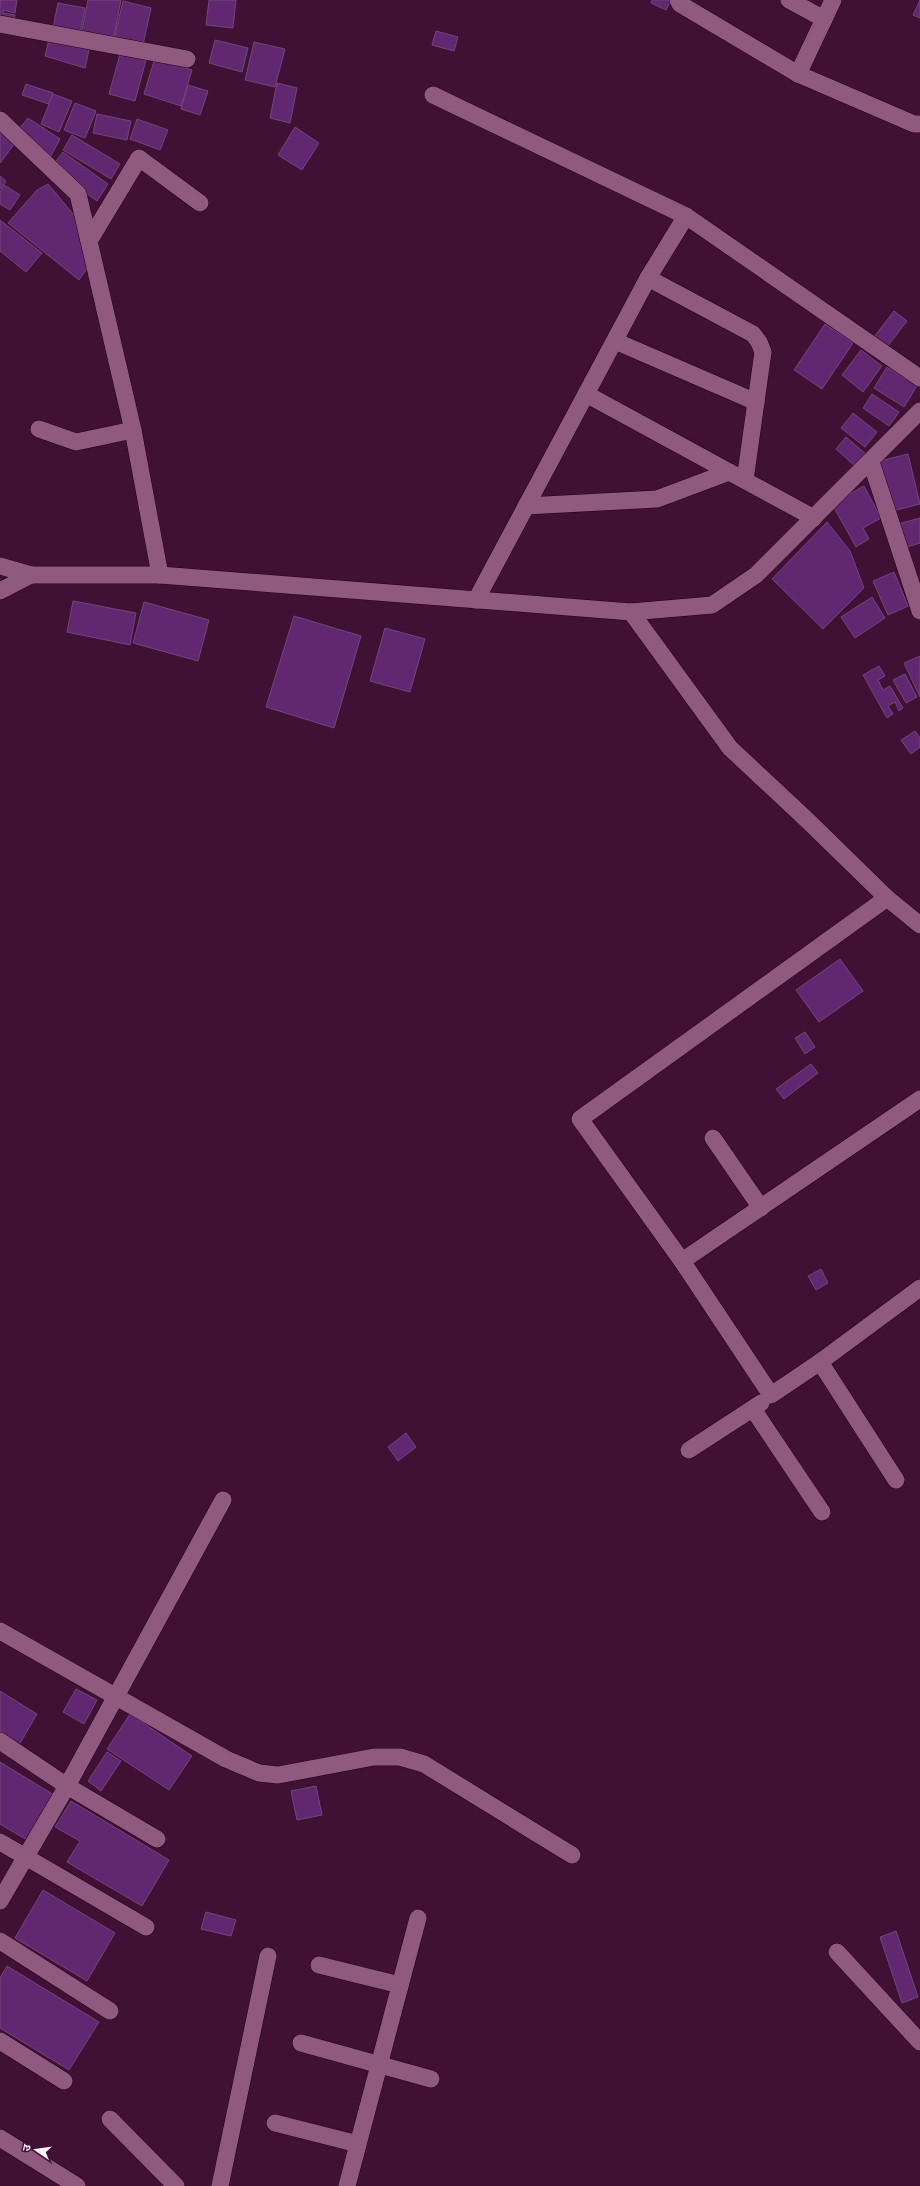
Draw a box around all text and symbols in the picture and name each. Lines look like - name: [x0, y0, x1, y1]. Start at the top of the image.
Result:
- north arrow: [16, 2130, 56, 2170]
- text: उ: [20, 2143, 33, 2152]

